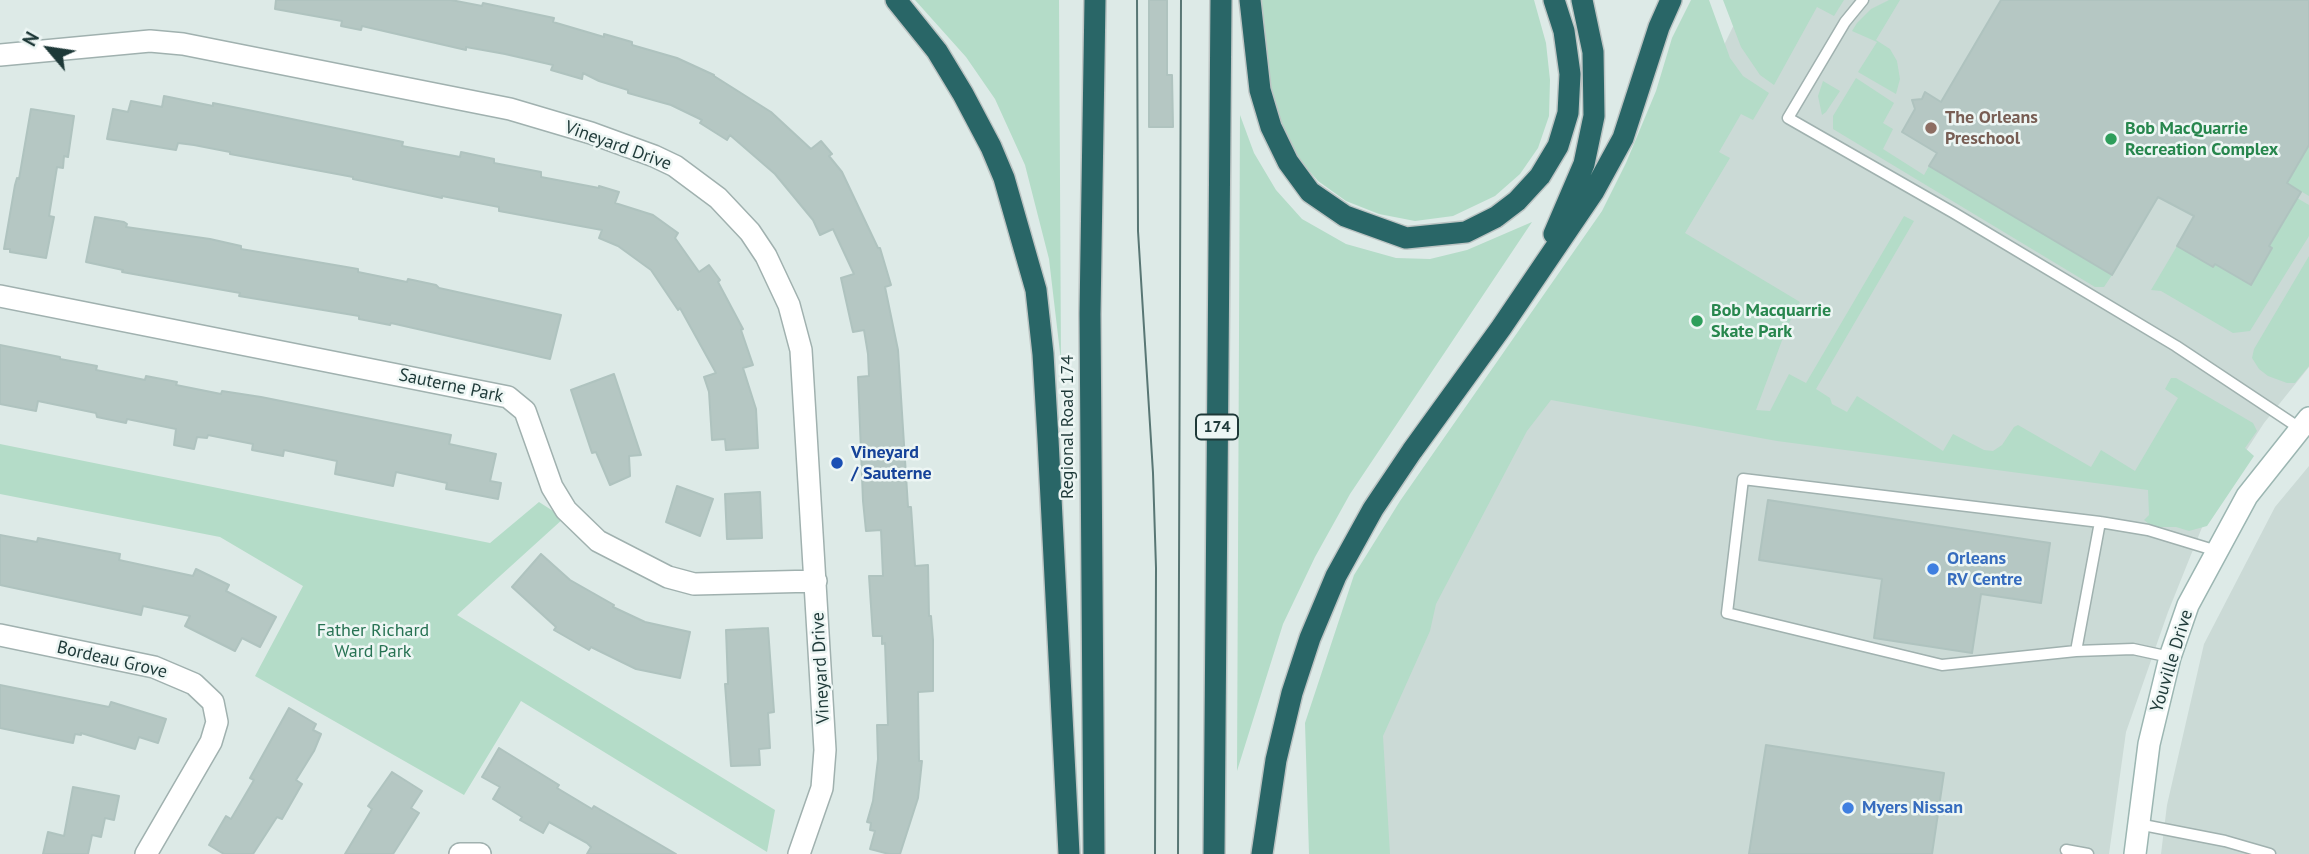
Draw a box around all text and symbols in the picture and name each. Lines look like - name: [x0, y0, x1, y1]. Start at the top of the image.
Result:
- north arrow: [14, 14, 84, 84]
- text: N: [17, 28, 44, 50]
- place label: The Orleans Preschool: [1945, 107, 2038, 150]
- street label: Vineyard Drive: [562, 117, 674, 175]
- place label: Bob MacQuarrie Recreation Complex: [2125, 118, 2278, 160]
- marker: The Orleans Preschool: [1923, 120, 1939, 136]
- marker: Bob MacQuarrie Recreation Complex: [2103, 131, 2119, 147]
- place label: Bob Macquarrie Skate Park: [1711, 300, 1831, 342]
- marker: Bob Macquarrie Skate Park: [1689, 313, 1705, 329]
- street label: Regional Road 174: [1057, 355, 1079, 499]
- street label: Sauterne Park: [397, 364, 505, 408]
- road number: 174: [1196, 414, 1238, 440]
- place label: Vineyard / Sauterne: [851, 442, 932, 484]
- marker: Vineyard / Sauterne: [829, 455, 845, 471]
- place label: Orleans RV Centre: [1947, 548, 2022, 590]
- marker: Orleans RV Centre: [1925, 561, 1941, 577]
- street label: Youville Drive: [2146, 607, 2198, 715]
- street label: Vineyard Drive: [807, 612, 835, 724]
- park label: Father Richard Ward Park: [317, 620, 429, 662]
- street label: Bordeau Grove: [55, 637, 169, 683]
- place label: Myers Nissan: [1862, 797, 1963, 819]
- marker: Myers Nissan: [1840, 800, 1856, 816]

